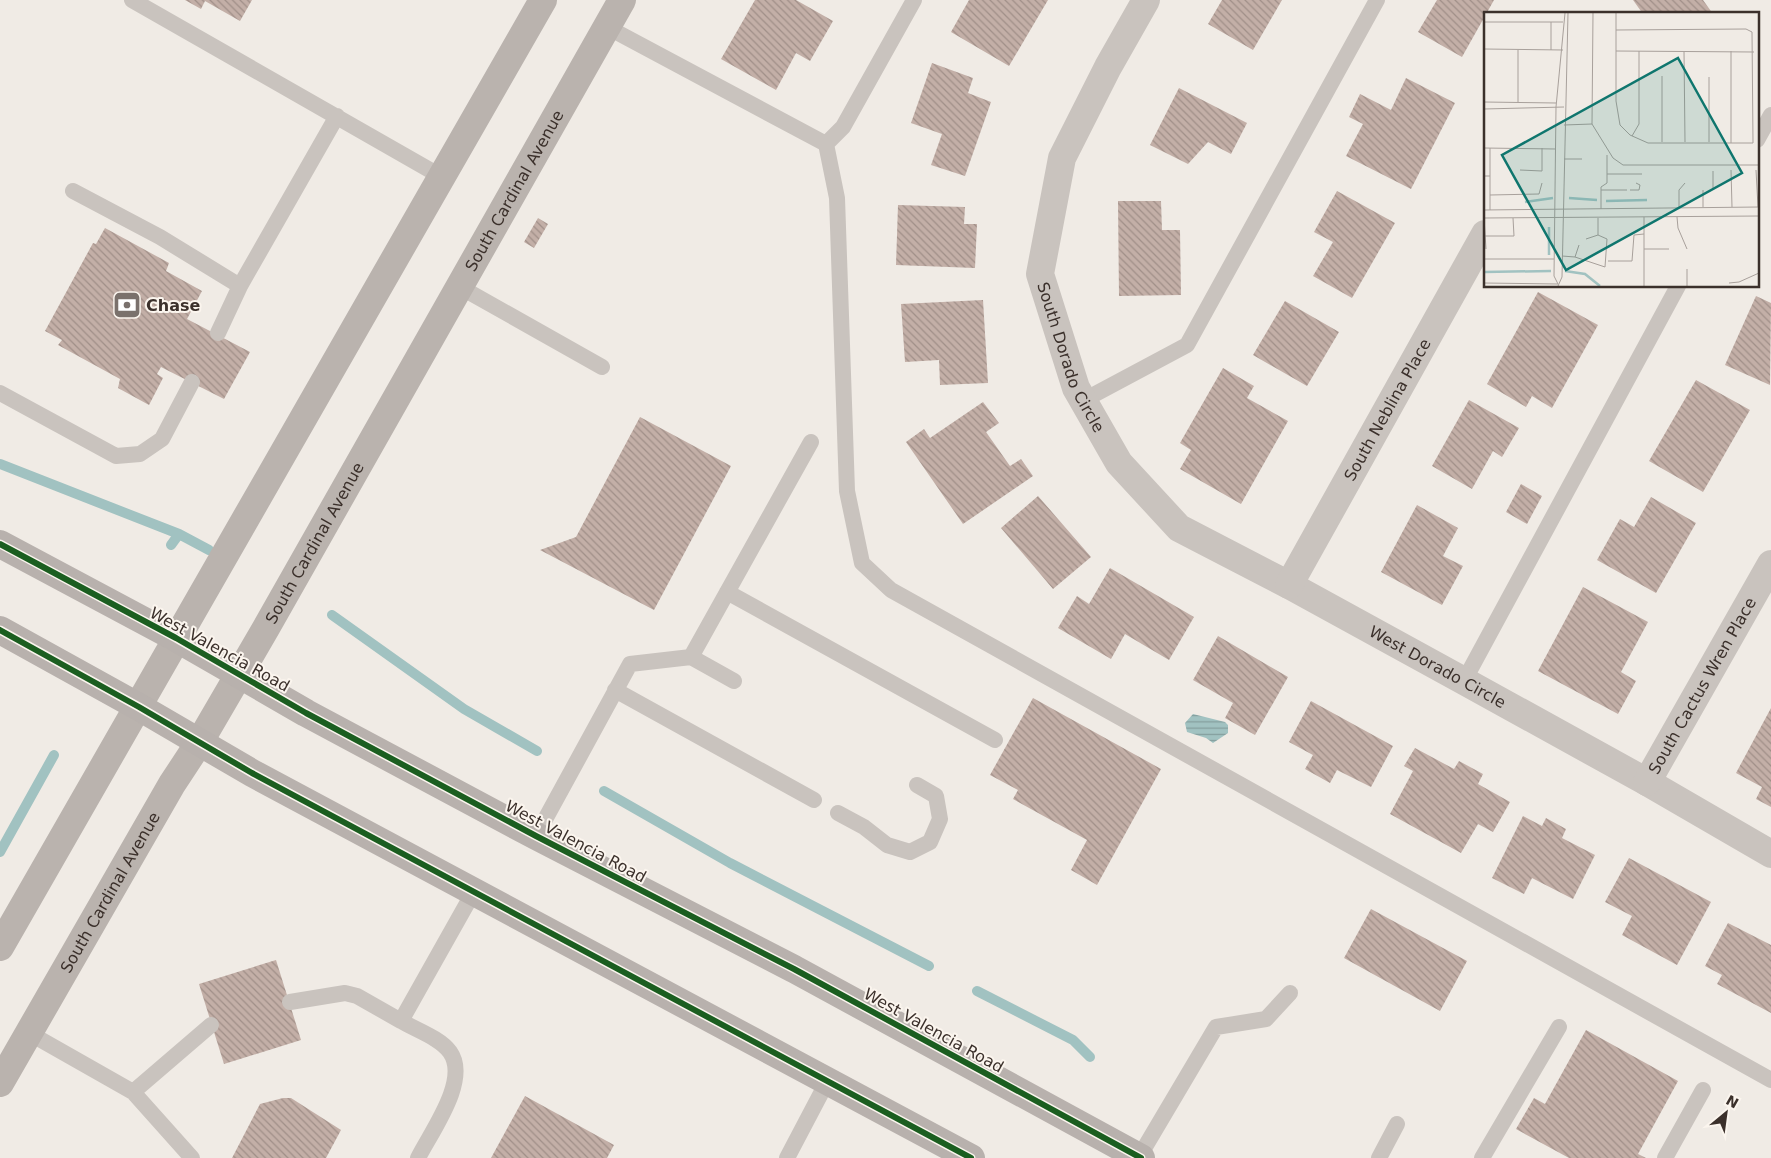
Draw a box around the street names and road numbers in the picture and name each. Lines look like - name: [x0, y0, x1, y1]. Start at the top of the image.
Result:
- street label: South Cardinal Avenue: [461, 107, 568, 275]
- street label: South Dorado Circle: [1033, 280, 1108, 436]
- street label: South Neblina Place: [1340, 335, 1435, 484]
- street label: South Cardinal Avenue: [261, 459, 368, 627]
- street label: South Cactus Wren Place: [1645, 594, 1760, 777]
- street label: West Valencia Road: [147, 603, 293, 696]
- street label: West Dorado Circle: [1366, 622, 1509, 712]
- street label: West Valencia Road: [502, 796, 649, 887]
- street label: South Cardinal Avenue: [56, 809, 164, 976]
- street label: West Valencia Road: [861, 984, 1007, 1077]

